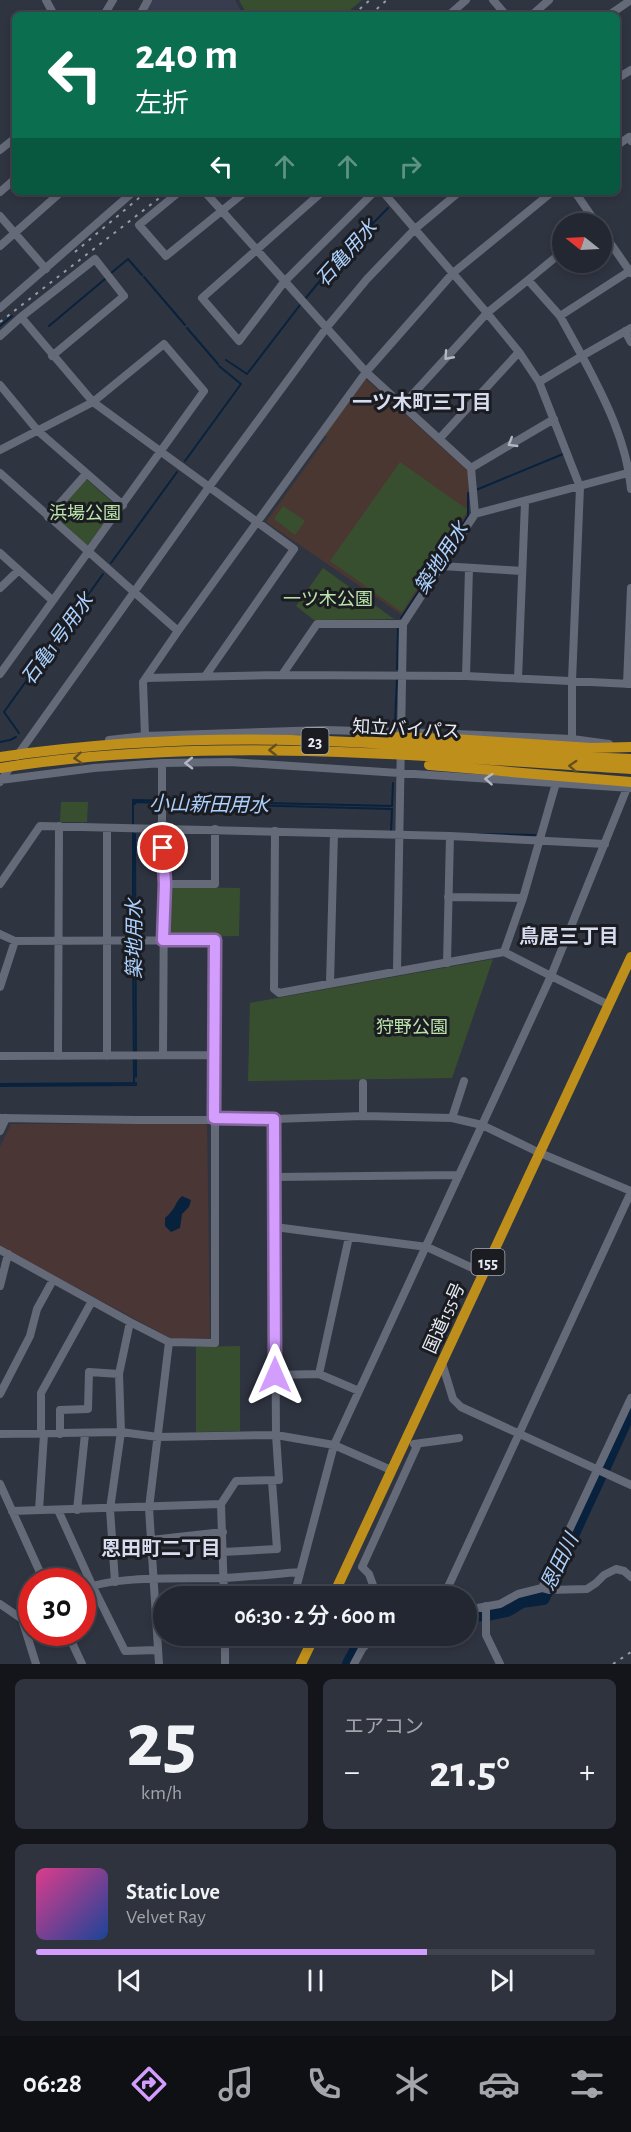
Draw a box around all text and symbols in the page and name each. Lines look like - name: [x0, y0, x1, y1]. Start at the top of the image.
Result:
- text: 240 m: [135, 34, 238, 76]
- icon: left: [36, 36, 114, 114]
- text: 左折: [135, 90, 189, 117]
- icon: left: [205, 150, 238, 183]
- icon: ahead: [268, 150, 301, 183]
- icon: ahead: [331, 150, 364, 183]
- icon: right: [394, 150, 427, 183]
- north arrow: [552, 213, 612, 273]
- map controls: [552, 213, 612, 273]
- water label: 石亀用水: [312, 215, 382, 290]
- one-way arrow: [444, 349, 455, 360]
- district label: 一ツ木町三丁目: [352, 392, 492, 413]
- one-way arrow: [508, 436, 518, 448]
- park label: 浜場公園: [49, 503, 121, 523]
- water label: 築地用水: [411, 517, 473, 598]
- water label: 石亀1号用水: [18, 588, 98, 689]
- park label: 一ツ木公園: [283, 590, 373, 609]
- street label: 知立バイパス: [352, 716, 460, 742]
- road number: 23: [302, 728, 328, 754]
- one-way arrow: [269, 744, 278, 756]
- one-way arrow: [74, 751, 83, 764]
- one-way arrow: [185, 757, 194, 769]
- one-way arrow: [568, 759, 577, 772]
- one-way arrow: [484, 773, 493, 786]
- water label: 小山新田用水: [149, 793, 271, 816]
- pin: [137, 822, 188, 873]
- icon: arrive: [146, 831, 179, 864]
- water label: 築地用水: [124, 897, 145, 979]
- district label: 鳥居三丁目: [519, 925, 619, 947]
- park label: 狩野公園: [376, 1018, 448, 1037]
- road number: 155: [472, 1249, 504, 1275]
- street label: 国道155号: [420, 1280, 468, 1356]
- position arrow: [243, 1343, 307, 1407]
- water label: 恩田川: [538, 1529, 583, 1594]
- district label: 恩田町二丁目: [101, 1539, 221, 1559]
- speed limit sign: 30: [18, 1568, 96, 1646]
- text: 06:30 · 2 分 · 600 m: [234, 1605, 396, 1627]
- text: 25: [126, 1703, 197, 1781]
- text: エアコン: [344, 1717, 424, 1737]
- text: 21.5°: [429, 1750, 510, 1795]
- text: −: [344, 1756, 360, 1789]
- text: +: [579, 1756, 595, 1789]
- text: km/h: [141, 1783, 182, 1803]
- text: Static Love: [126, 1881, 220, 1903]
- text: Velvet Ray: [126, 1907, 206, 1927]
- icon: previous: [113, 1964, 146, 1997]
- icon: pause: [299, 1964, 332, 1997]
- icon: next: [485, 1964, 518, 1997]
- icon: directions: [128, 2063, 170, 2105]
- icon: music: [215, 2063, 257, 2105]
- icon: phone: [303, 2063, 345, 2105]
- icon: climate: [391, 2063, 433, 2105]
- icon: car: [478, 2063, 520, 2105]
- icon: filters: [566, 2063, 608, 2105]
- text: 06:28: [23, 2070, 82, 2097]

